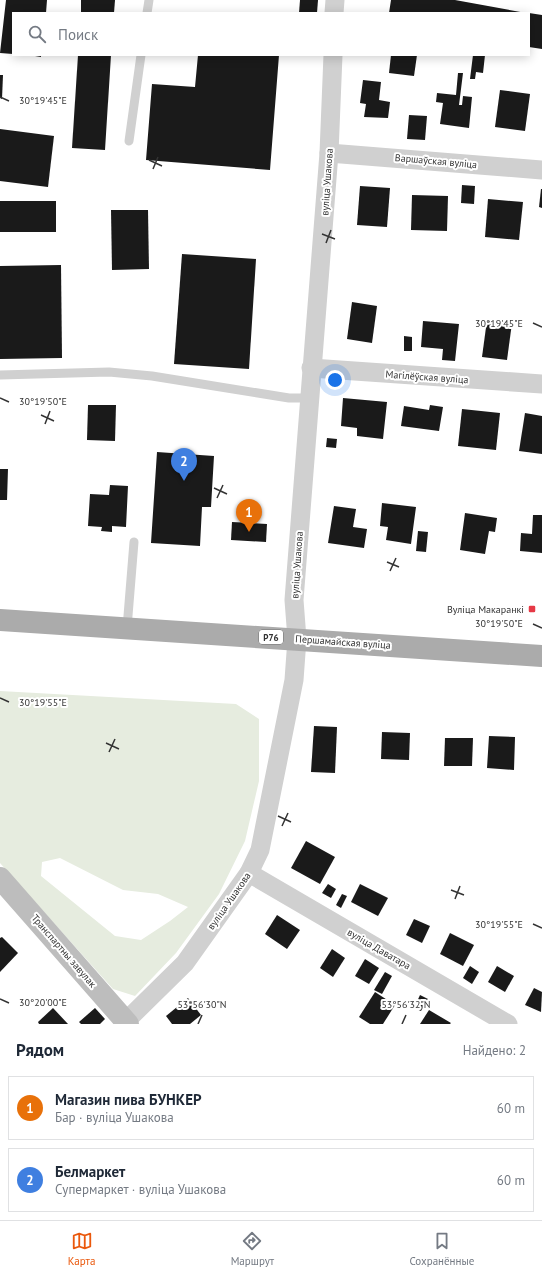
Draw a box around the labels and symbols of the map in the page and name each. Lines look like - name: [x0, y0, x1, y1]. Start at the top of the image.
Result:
- text: 30°19'45"E: [19, 94, 67, 107]
- street label: вуліца Ушакова: [318, 148, 336, 216]
- street label: Варшаўская вуліца: [394, 151, 478, 171]
- text: 30°19'45"E: [475, 317, 523, 330]
- street label: Магілёўская вуліца: [385, 368, 469, 386]
- your location: [325, 370, 345, 390]
- text: 30°19'50"E: [19, 395, 67, 408]
- pin: 2: [171, 448, 197, 481]
- pin: 1: [236, 499, 262, 532]
- street label: вуліца Ушакова: [288, 531, 306, 599]
- place label: Вуліца Макаранкі: [447, 603, 524, 616]
- marker: Вуліца Макаранкі: [527, 604, 537, 614]
- text: 30°19'50"E: [475, 617, 523, 630]
- road number: Р76: [259, 630, 283, 644]
- street label: Першамайская вуліца: [295, 632, 391, 652]
- text: 30°19'55"E: [19, 696, 67, 709]
- street label: вуліца Ушакова: [204, 870, 254, 932]
- street label: Транспартны завулак: [29, 912, 99, 990]
- text: 30°19'55"E: [475, 918, 523, 931]
- street label: вуліца Даватара: [345, 926, 413, 972]
- text: 30°20'00"E: [19, 996, 67, 1009]
- text: 53°56'30"N: [177, 998, 227, 1011]
- text: 53°56'32"N: [381, 998, 431, 1011]

